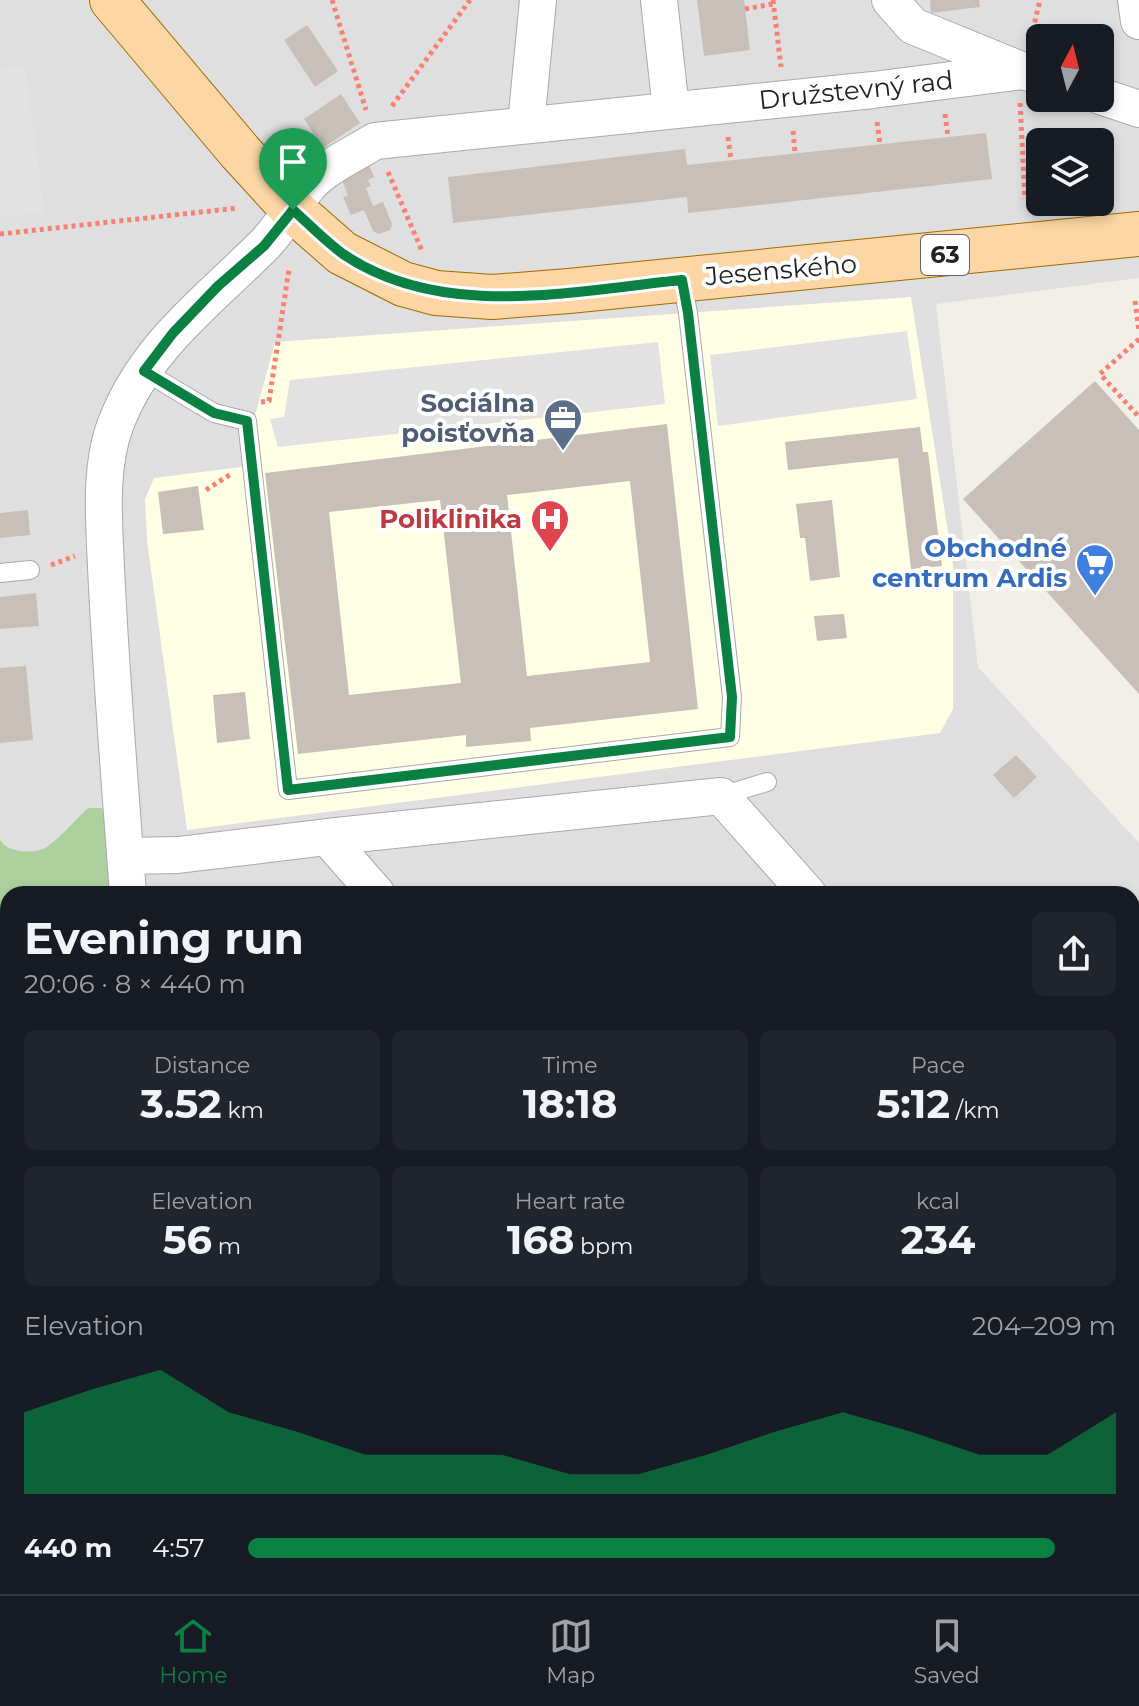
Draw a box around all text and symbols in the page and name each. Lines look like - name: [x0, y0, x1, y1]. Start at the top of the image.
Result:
- north arrow: [1026, 24, 1114, 112]
- map controls: [1026, 24, 1114, 216]
- street label: Družstevný rad: [757, 64, 955, 116]
- pin: [259, 128, 327, 210]
- button: layers: [1026, 128, 1114, 216]
- icon: arrive: [271, 140, 315, 184]
- road number: 63: [921, 235, 969, 275]
- street label: Jesenského: [703, 247, 858, 293]
- place label: Sociálna poisťovňa: [401, 387, 535, 449]
- office icon: Sociálna poisťovňa: [542, 397, 584, 452]
- hospital icon: Poliklinika: [529, 498, 571, 553]
- place label: Poliklinika: [379, 503, 522, 535]
- place label: Obchodné centrum Ardis: [872, 532, 1067, 594]
- supermarket icon: Obchodné centrum Ardis: [1074, 542, 1116, 597]
- text: Evening run: [24, 911, 304, 965]
- button: share: [1032, 912, 1116, 996]
- text: 20:06 · 8 × 440 m: [24, 968, 246, 1000]
- text: Distance: [154, 1052, 250, 1079]
- text: Time: [542, 1052, 598, 1079]
- text: Pace: [911, 1052, 965, 1079]
- text: 3.52: [140, 1079, 222, 1128]
- text: 18:18: [523, 1079, 617, 1128]
- text: 5:12: [876, 1079, 950, 1128]
- text: km: [222, 1097, 264, 1124]
- text: /km: [950, 1097, 1000, 1124]
- text: Elevation: [151, 1188, 253, 1215]
- text: Heart rate: [515, 1188, 625, 1215]
- text: kcal: [916, 1188, 960, 1215]
- text: 56: [163, 1215, 212, 1264]
- text: 168: [507, 1215, 574, 1264]
- text: 234: [901, 1215, 975, 1264]
- text: m: [212, 1233, 241, 1260]
- text: bpm: [574, 1233, 633, 1260]
- text: Elevation: [24, 1310, 144, 1342]
- text: 204–209 m: [972, 1310, 1116, 1342]
- text: 440 m: [24, 1532, 112, 1564]
- text: 4:57: [152, 1532, 205, 1564]
- tab: Home: [159, 1614, 228, 1689]
- tab: Map: [546, 1614, 595, 1689]
- tab: Saved: [914, 1614, 980, 1689]

